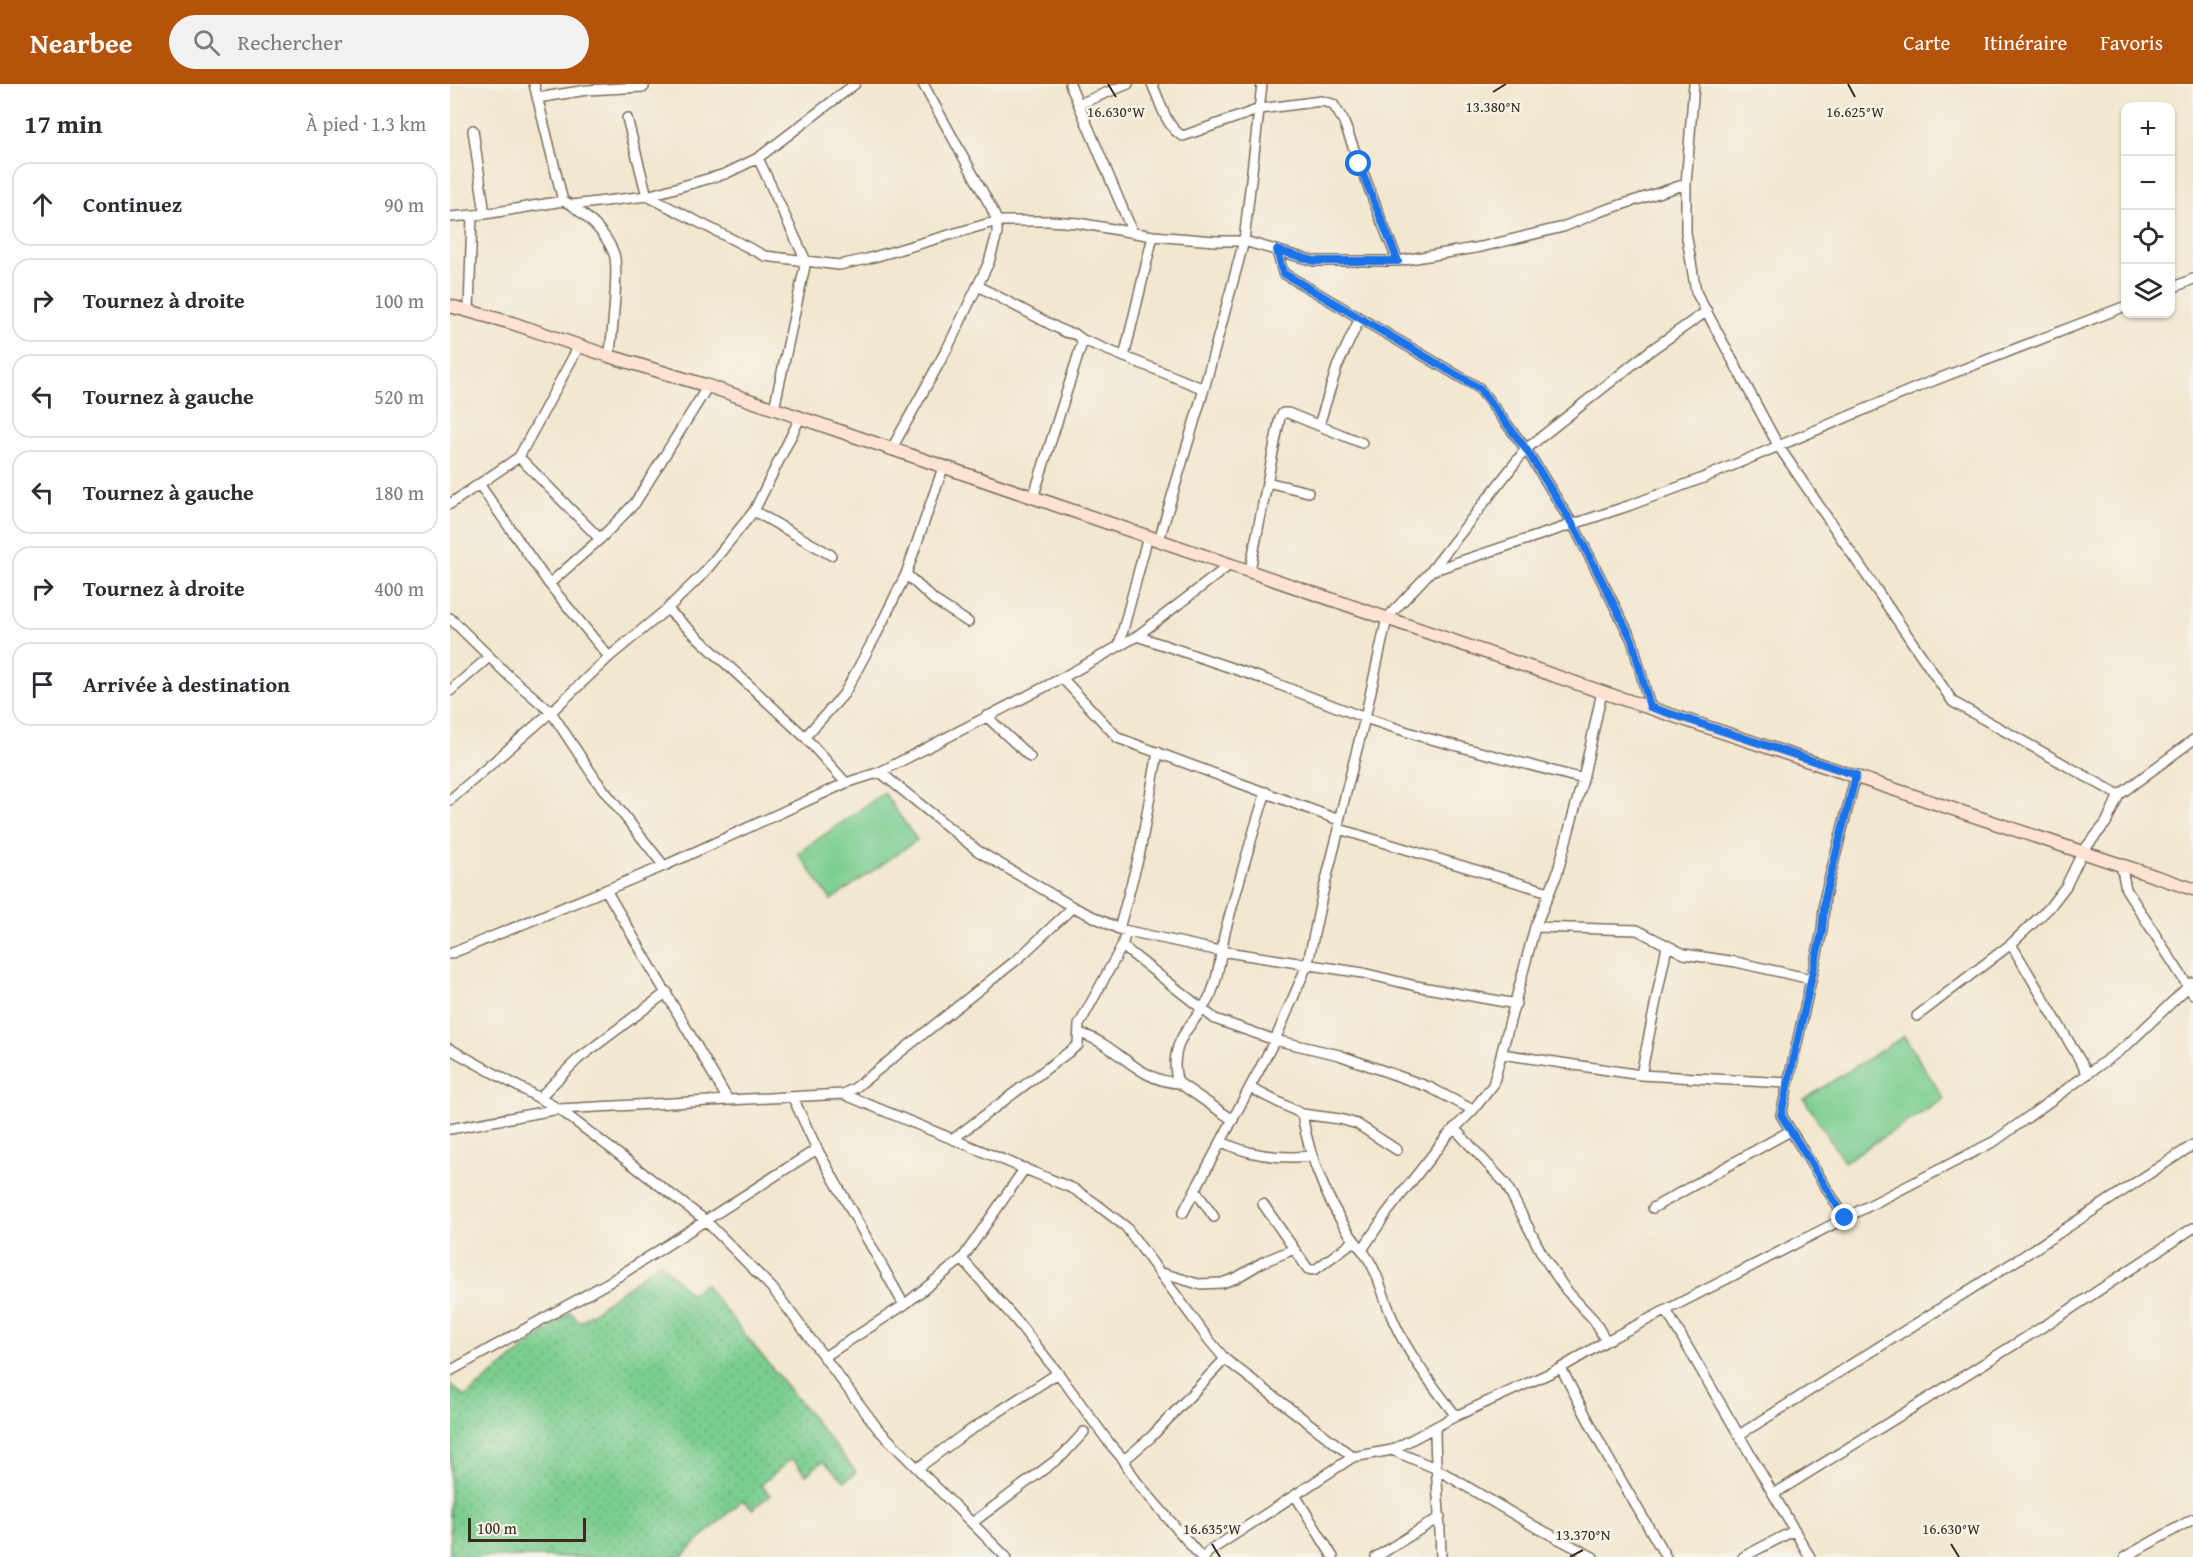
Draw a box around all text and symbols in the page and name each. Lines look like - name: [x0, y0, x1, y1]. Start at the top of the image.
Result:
- search box: [169, 15, 589, 69]
- text: Nearbee: [30, 22, 133, 63]
- icon: search: [190, 26, 223, 59]
- text: Rechercher: [238, 26, 343, 58]
- text: Carte: [1903, 27, 1950, 58]
- text: Itinéraire: [1983, 27, 2067, 58]
- text: Favoris: [2100, 27, 2163, 58]
- text: 13.380°N: [1466, 96, 1521, 117]
- text: 16.630°W: [1087, 101, 1145, 122]
- text: 16.625°W: [1826, 101, 1884, 122]
- map controls: [2121, 102, 2175, 318]
- button: +: [2121, 102, 2175, 156]
- text: 17 min: [24, 104, 102, 143]
- text: À pied · 1.3 km: [306, 109, 426, 138]
- route start: [1345, 150, 1371, 176]
- button: −: [2121, 156, 2175, 210]
- icon: ahead: [26, 188, 59, 221]
- text: Continuez: [83, 188, 182, 220]
- text: 90 m: [384, 190, 424, 219]
- button: locate: [2121, 210, 2175, 264]
- button: layers: [2121, 264, 2175, 318]
- icon: right: [26, 284, 59, 317]
- text: Tournez à droite: [83, 284, 245, 316]
- text: 100 m: [374, 286, 424, 315]
- icon: left: [26, 380, 59, 413]
- text: Tournez à gauche: [83, 380, 254, 412]
- text: 520 m: [374, 382, 424, 411]
- icon: left: [26, 476, 59, 509]
- text: Tournez à gauche: [83, 476, 254, 508]
- text: 180 m: [374, 478, 424, 507]
- icon: right: [26, 572, 59, 605]
- text: Tournez à droite: [83, 572, 245, 604]
- text: 400 m: [374, 574, 424, 603]
- icon: arrive: [26, 668, 59, 701]
- text: Arrivée à destination: [83, 668, 290, 700]
- route end: [1831, 1204, 1857, 1230]
- scale bar: [468, 1515, 586, 1542]
- text: 100 m: [477, 1516, 517, 1540]
- text: 16.635°W: [1183, 1518, 1241, 1539]
- text: 16.630°W: [1922, 1518, 1980, 1539]
- text: 13.370°N: [1556, 1524, 1611, 1545]

